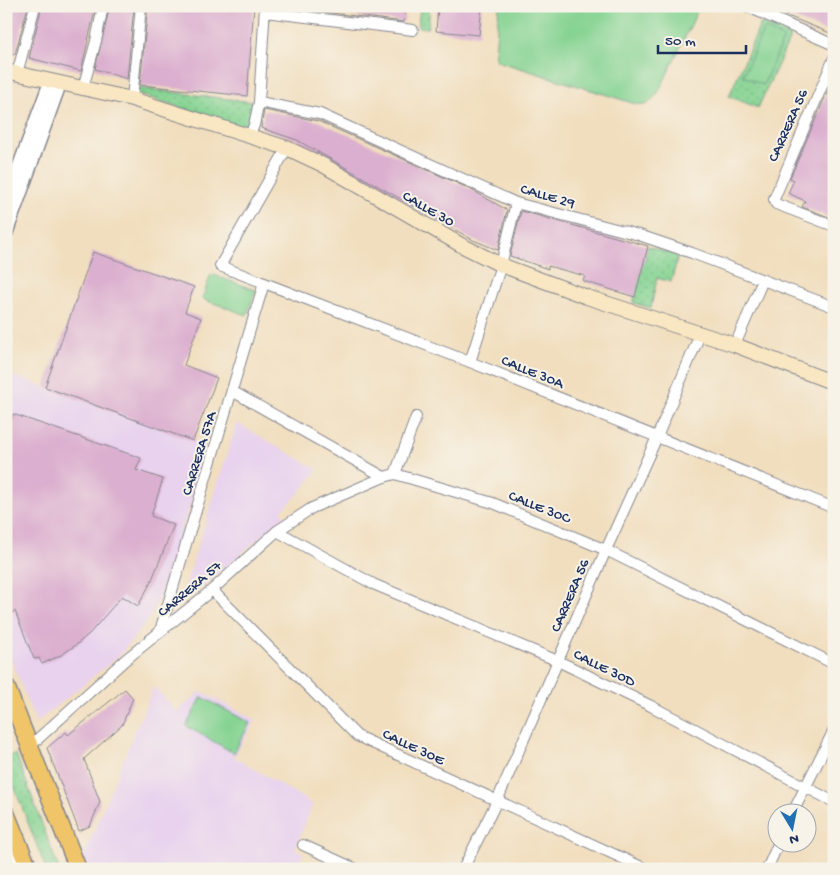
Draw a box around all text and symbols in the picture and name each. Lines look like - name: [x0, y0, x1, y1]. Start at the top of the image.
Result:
- scale bar: [658, 22, 745, 54]
- text: 50 m: [665, 33, 696, 51]
- street label: CARRERA 56: [765, 86, 813, 165]
- street label: CALLE 29: [518, 181, 577, 213]
- street label: CALLE 30: [399, 188, 458, 232]
- street label: CALLE 30A: [498, 352, 567, 394]
- street label: CARRERA 57A: [179, 408, 222, 498]
- street label: CALLE 30C: [506, 487, 574, 529]
- street label: CARRERA 56: [547, 556, 594, 635]
- street label: CARRERA 57: [155, 557, 227, 621]
- street label: CALLE 30D: [570, 646, 638, 692]
- street label: CALLE 30E: [379, 726, 448, 770]
- north arrow: [768, 802, 818, 852]
- text: N: [788, 829, 800, 848]

